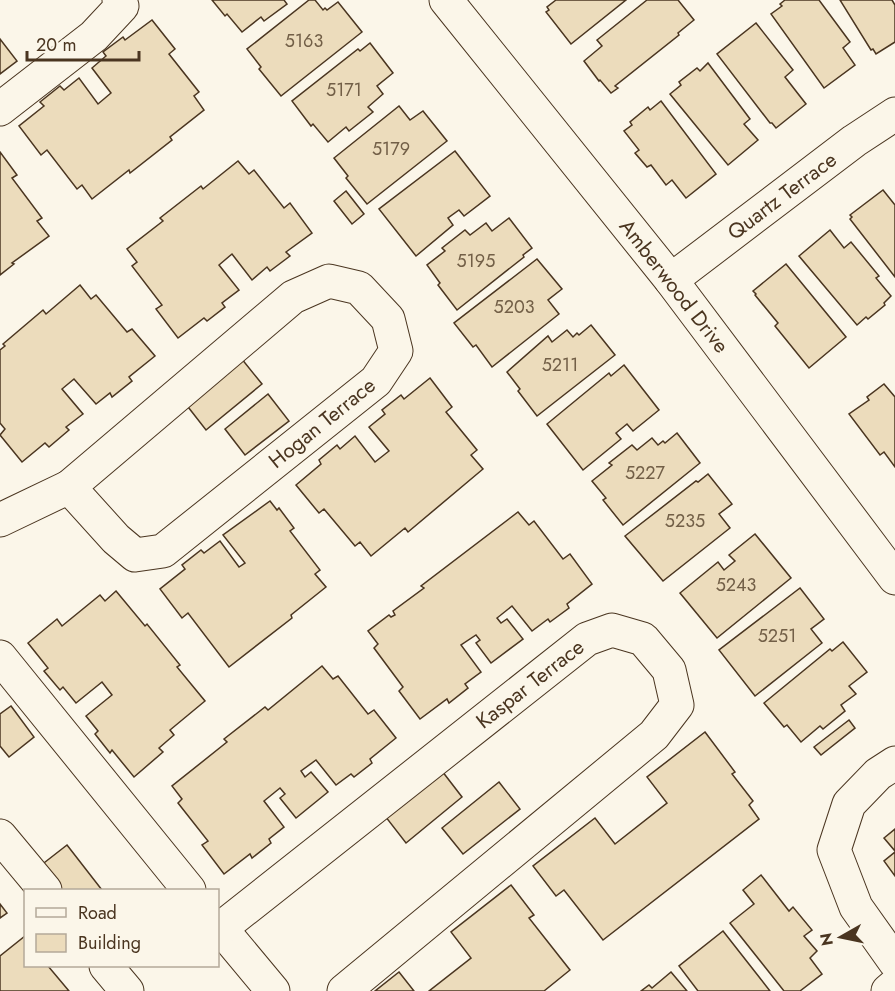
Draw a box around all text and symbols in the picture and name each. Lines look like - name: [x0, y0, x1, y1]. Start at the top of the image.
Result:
- scale bar: [27, 24, 140, 62]
- house number: 5163: [285, 28, 323, 54]
- text: 20 m: [36, 32, 76, 58]
- house number: 5171: [326, 77, 362, 103]
- house number: 5179: [372, 136, 410, 162]
- street label: Quartz Terrace: [721, 145, 843, 247]
- street label: Amberwood Drive: [612, 213, 736, 359]
- house number: 5195: [457, 248, 495, 274]
- house number: 5203: [493, 294, 535, 320]
- house number: 5211: [542, 352, 578, 378]
- street label: Hogan Terrace: [262, 370, 382, 475]
- house number: 5227: [625, 460, 666, 486]
- house number: 5235: [665, 508, 705, 534]
- house number: 5243: [716, 572, 757, 598]
- house number: 5251: [758, 623, 796, 649]
- street label: Kaspar Terrace: [470, 632, 591, 736]
- legend: [24, 889, 219, 967]
- text: Road: [78, 900, 117, 926]
- north arrow: [811, 907, 871, 967]
- text: Building: [78, 930, 141, 956]
- text: N: [814, 931, 839, 947]

